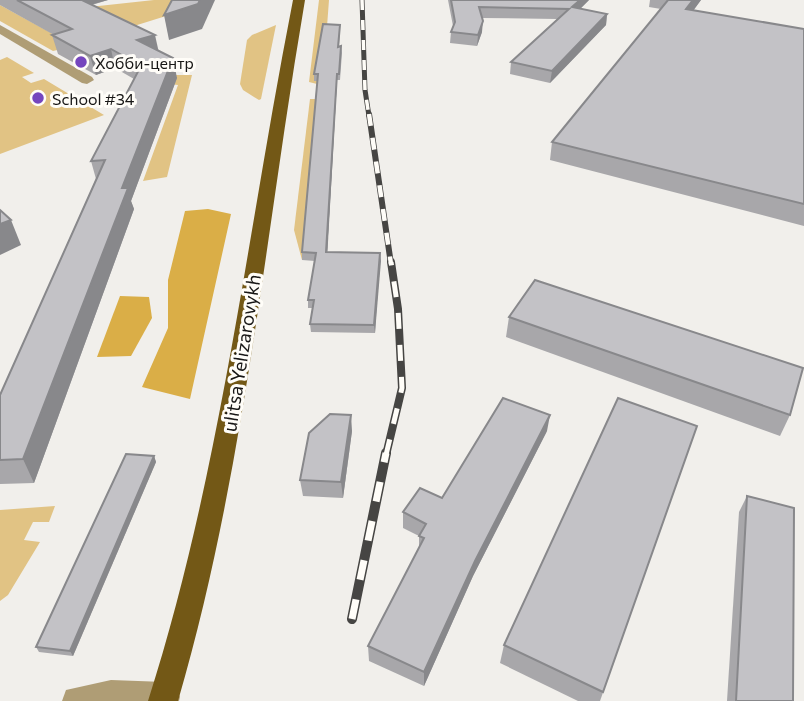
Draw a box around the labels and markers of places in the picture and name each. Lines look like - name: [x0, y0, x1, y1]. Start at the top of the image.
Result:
- place label: Хобби-центр: [95, 53, 194, 72]
- marker: Хобби-центр: [73, 54, 89, 70]
- place label: School #34: [52, 89, 135, 108]
- marker: School #34: [30, 90, 46, 106]

